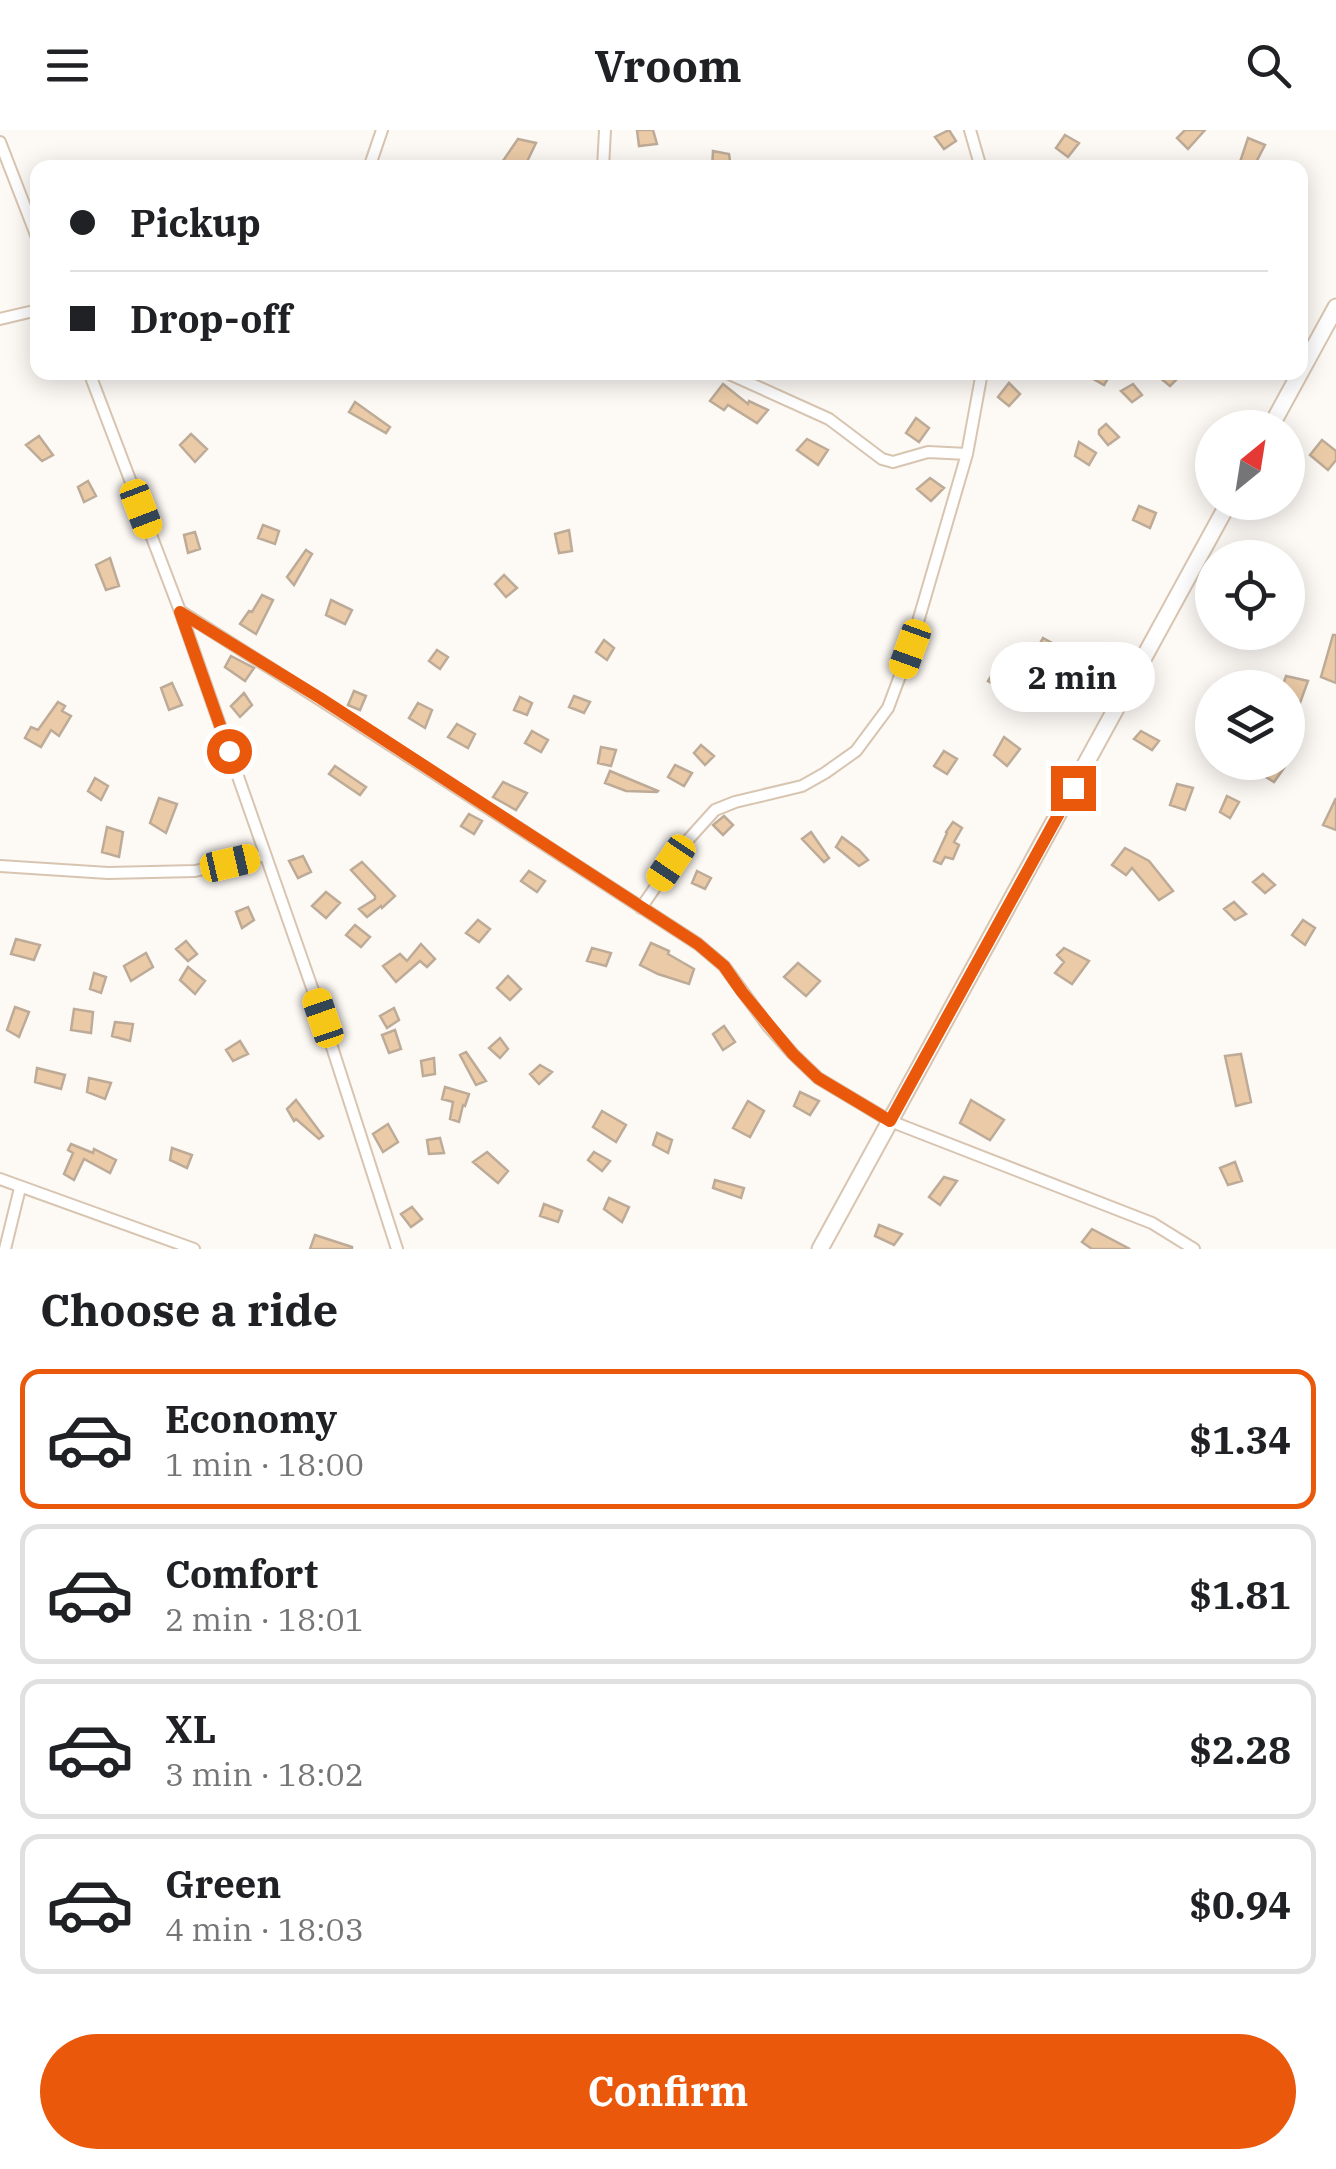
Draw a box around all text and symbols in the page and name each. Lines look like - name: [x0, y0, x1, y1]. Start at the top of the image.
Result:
- text: Vroom: [594, 36, 742, 94]
- icon: menu: [40, 38, 95, 93]
- icon: search: [1241, 38, 1296, 93]
- text: Pickup: [130, 198, 261, 247]
- text: Drop-off: [130, 294, 292, 343]
- north arrow: [1195, 410, 1305, 520]
- map controls: [1195, 410, 1305, 780]
- car: [116, 476, 166, 542]
- button: locate: [1195, 540, 1305, 650]
- car: [886, 616, 934, 682]
- callout: 2 min: [990, 643, 1156, 713]
- text: 2 min: [1028, 656, 1117, 698]
- button: layers: [1195, 670, 1305, 780]
- route start: [207, 729, 252, 774]
- route end: [1051, 766, 1096, 811]
- car: [642, 830, 700, 896]
- car: [197, 842, 263, 884]
- car: [299, 985, 347, 1051]
- text: Choose a ride: [40, 1280, 338, 1338]
- icon: car: [45, 1394, 135, 1484]
- text: Economy: [165, 1394, 337, 1443]
- text: $1.34: [1189, 1415, 1291, 1464]
- text: 1 min · 18:00: [165, 1443, 364, 1485]
- icon: car: [45, 1549, 135, 1639]
- text: Comfort: [165, 1549, 318, 1598]
- text: $1.81: [1189, 1570, 1291, 1619]
- text: 2 min · 18:01: [165, 1598, 364, 1640]
- icon: car: [45, 1704, 135, 1794]
- text: XL: [165, 1704, 216, 1753]
- text: $2.28: [1189, 1725, 1291, 1774]
- text: 3 min · 18:02: [165, 1753, 364, 1795]
- icon: car: [45, 1859, 135, 1949]
- text: Green: [165, 1859, 281, 1908]
- text: $0.94: [1189, 1880, 1291, 1929]
- text: 4 min · 18:03: [165, 1908, 364, 1950]
- button: Confirm: [40, 2034, 1296, 2149]

